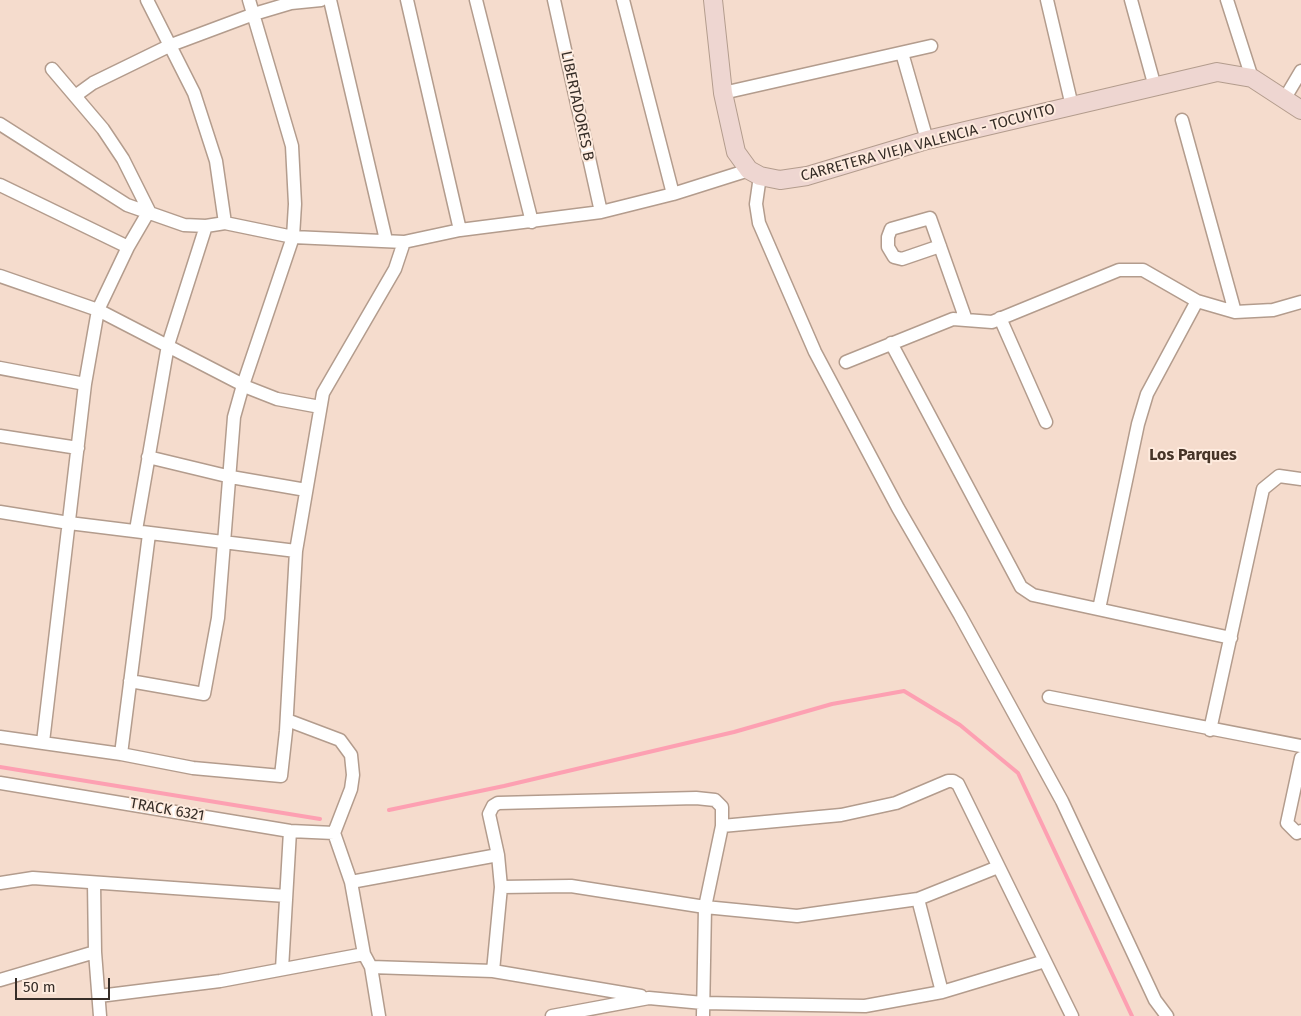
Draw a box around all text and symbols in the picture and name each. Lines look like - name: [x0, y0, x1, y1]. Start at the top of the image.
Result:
- street label: LIBERTADORES B: [557, 50, 597, 162]
- street label: CARRETERA VIEJA VALENCIA - TOCUYITO: [799, 100, 1057, 186]
- district label: Los Parques: [1149, 446, 1237, 466]
- street label: TRACK 6321: [128, 795, 206, 825]
- scale bar: [18, 968, 112, 1000]
- text: 50 m: [23, 978, 56, 996]

